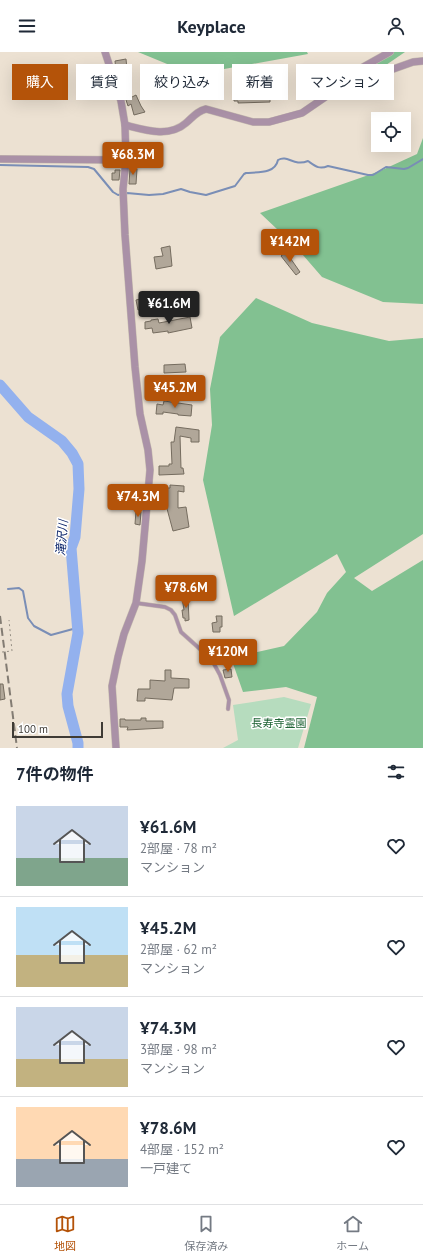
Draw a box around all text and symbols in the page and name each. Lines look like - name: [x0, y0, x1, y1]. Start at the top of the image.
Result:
- icon: menu: [16, 15, 38, 37]
- text: Keyplace: [177, 15, 246, 38]
- icon: person: [385, 15, 407, 37]
- chip: 購入: [12, 64, 68, 100]
- chip: 賃貸: [76, 64, 132, 100]
- chip: 絞り込み: [140, 64, 224, 100]
- chip: 新着: [232, 64, 288, 100]
- chip: マンション: [296, 64, 394, 100]
- map controls: [371, 112, 411, 152]
- button: locate: [371, 112, 411, 152]
- pin: ¥68.3M: [100, 142, 166, 176]
- text: ¥68.3M: [111, 146, 155, 163]
- pin: ¥142M: [262, 229, 318, 263]
- text: ¥142M: [270, 233, 310, 250]
- pin: ¥61.6M: [136, 291, 202, 325]
- text: ¥61.6M: [147, 295, 191, 312]
- pin: ¥45.2M: [142, 375, 208, 409]
- text: ¥45.2M: [153, 379, 197, 396]
- pin: ¥74.3M: [105, 484, 171, 518]
- text: ¥74.3M: [116, 488, 160, 505]
- water label: 滝沢川: [52, 517, 71, 557]
- pin: ¥78.6M: [153, 575, 219, 609]
- text: ¥78.6M: [164, 579, 208, 596]
- pin: ¥120M: [200, 639, 256, 673]
- text: ¥120M: [208, 643, 248, 660]
- park label: 長寿寺霊園: [252, 716, 307, 730]
- scale bar: [12, 720, 103, 739]
- text: 100 m: [18, 722, 48, 736]
- icon: filters: [385, 761, 407, 783]
- text: 7件の物件: [16, 763, 94, 785]
- text: ¥61.6M: [140, 816, 196, 838]
- icon: home: [48, 822, 96, 870]
- icon: heart: [385, 835, 407, 857]
- text: 2部屋 · 78 m²: [140, 840, 217, 857]
- text: マンション: [140, 859, 205, 876]
- text: ¥45.2M: [140, 917, 196, 939]
- icon: home: [48, 923, 96, 971]
- icon: heart: [385, 936, 407, 958]
- text: 2部屋 · 62 m²: [140, 941, 217, 958]
- text: マンション: [140, 960, 205, 977]
- text: ¥74.3M: [140, 1017, 196, 1039]
- icon: home: [48, 1023, 96, 1071]
- icon: heart: [385, 1036, 407, 1058]
- text: 3部屋 · 98 m²: [140, 1041, 217, 1058]
- text: マンション: [140, 1060, 205, 1077]
- text: ¥78.6M: [140, 1117, 196, 1139]
- icon: home: [48, 1123, 96, 1171]
- icon: heart: [385, 1136, 407, 1158]
- text: 4部屋 · 152 m²: [140, 1141, 224, 1158]
- text: 一戸建て: [140, 1160, 192, 1177]
- tab: 地図: [54, 1213, 76, 1253]
- tab: 保存済み: [184, 1213, 228, 1253]
- tab: ホーム: [336, 1213, 369, 1253]

